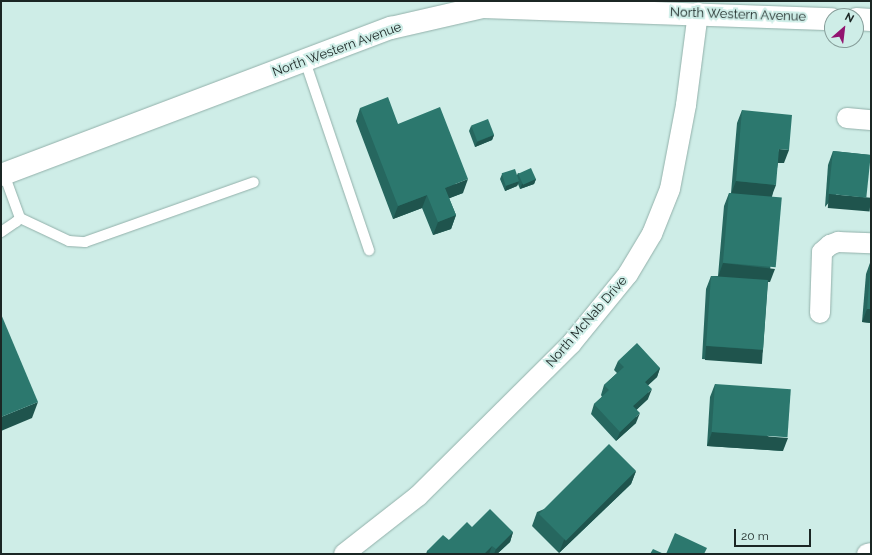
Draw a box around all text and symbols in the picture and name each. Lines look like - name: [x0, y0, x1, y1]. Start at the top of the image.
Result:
- street label: North Western Avenue: [669, 5, 807, 25]
- north arrow: [824, 8, 864, 48]
- text: N: [843, 10, 856, 26]
- street label: North Western Avenue: [270, 19, 404, 81]
- street label: North McNab Drive: [543, 273, 631, 371]
- scale bar: [736, 521, 813, 547]
- text: 20 m: [741, 529, 769, 543]

